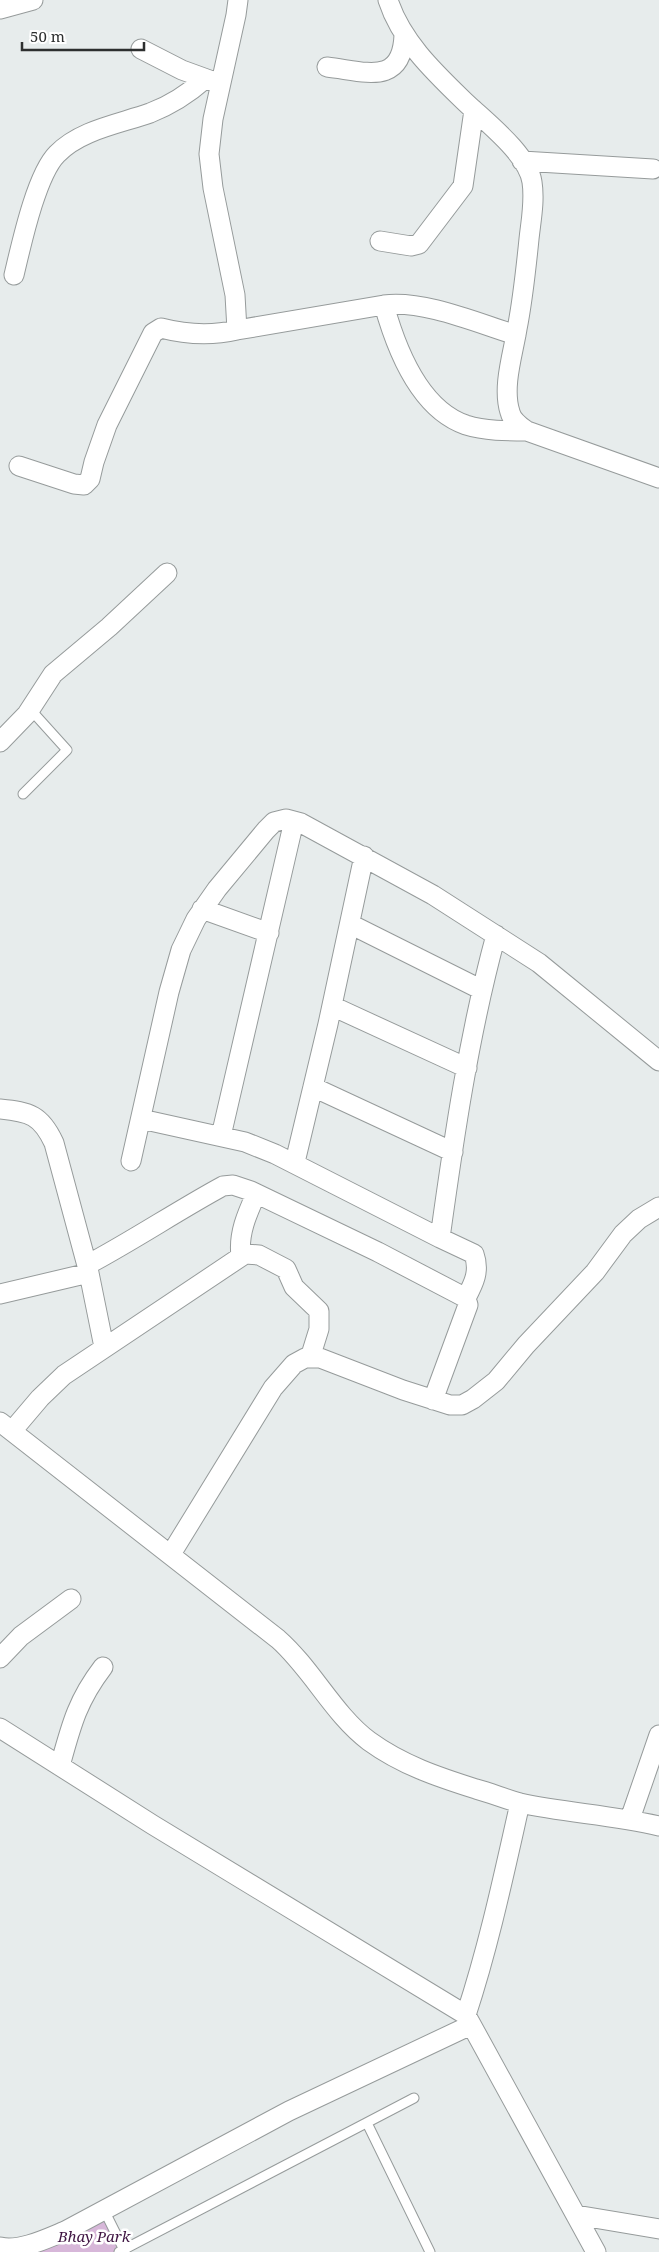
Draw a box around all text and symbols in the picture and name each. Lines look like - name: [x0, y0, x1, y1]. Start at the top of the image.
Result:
- scale bar: [22, 20, 145, 52]
- text: 50 m: [30, 26, 65, 46]
- park label: Bhay Park: [57, 2226, 131, 2246]

